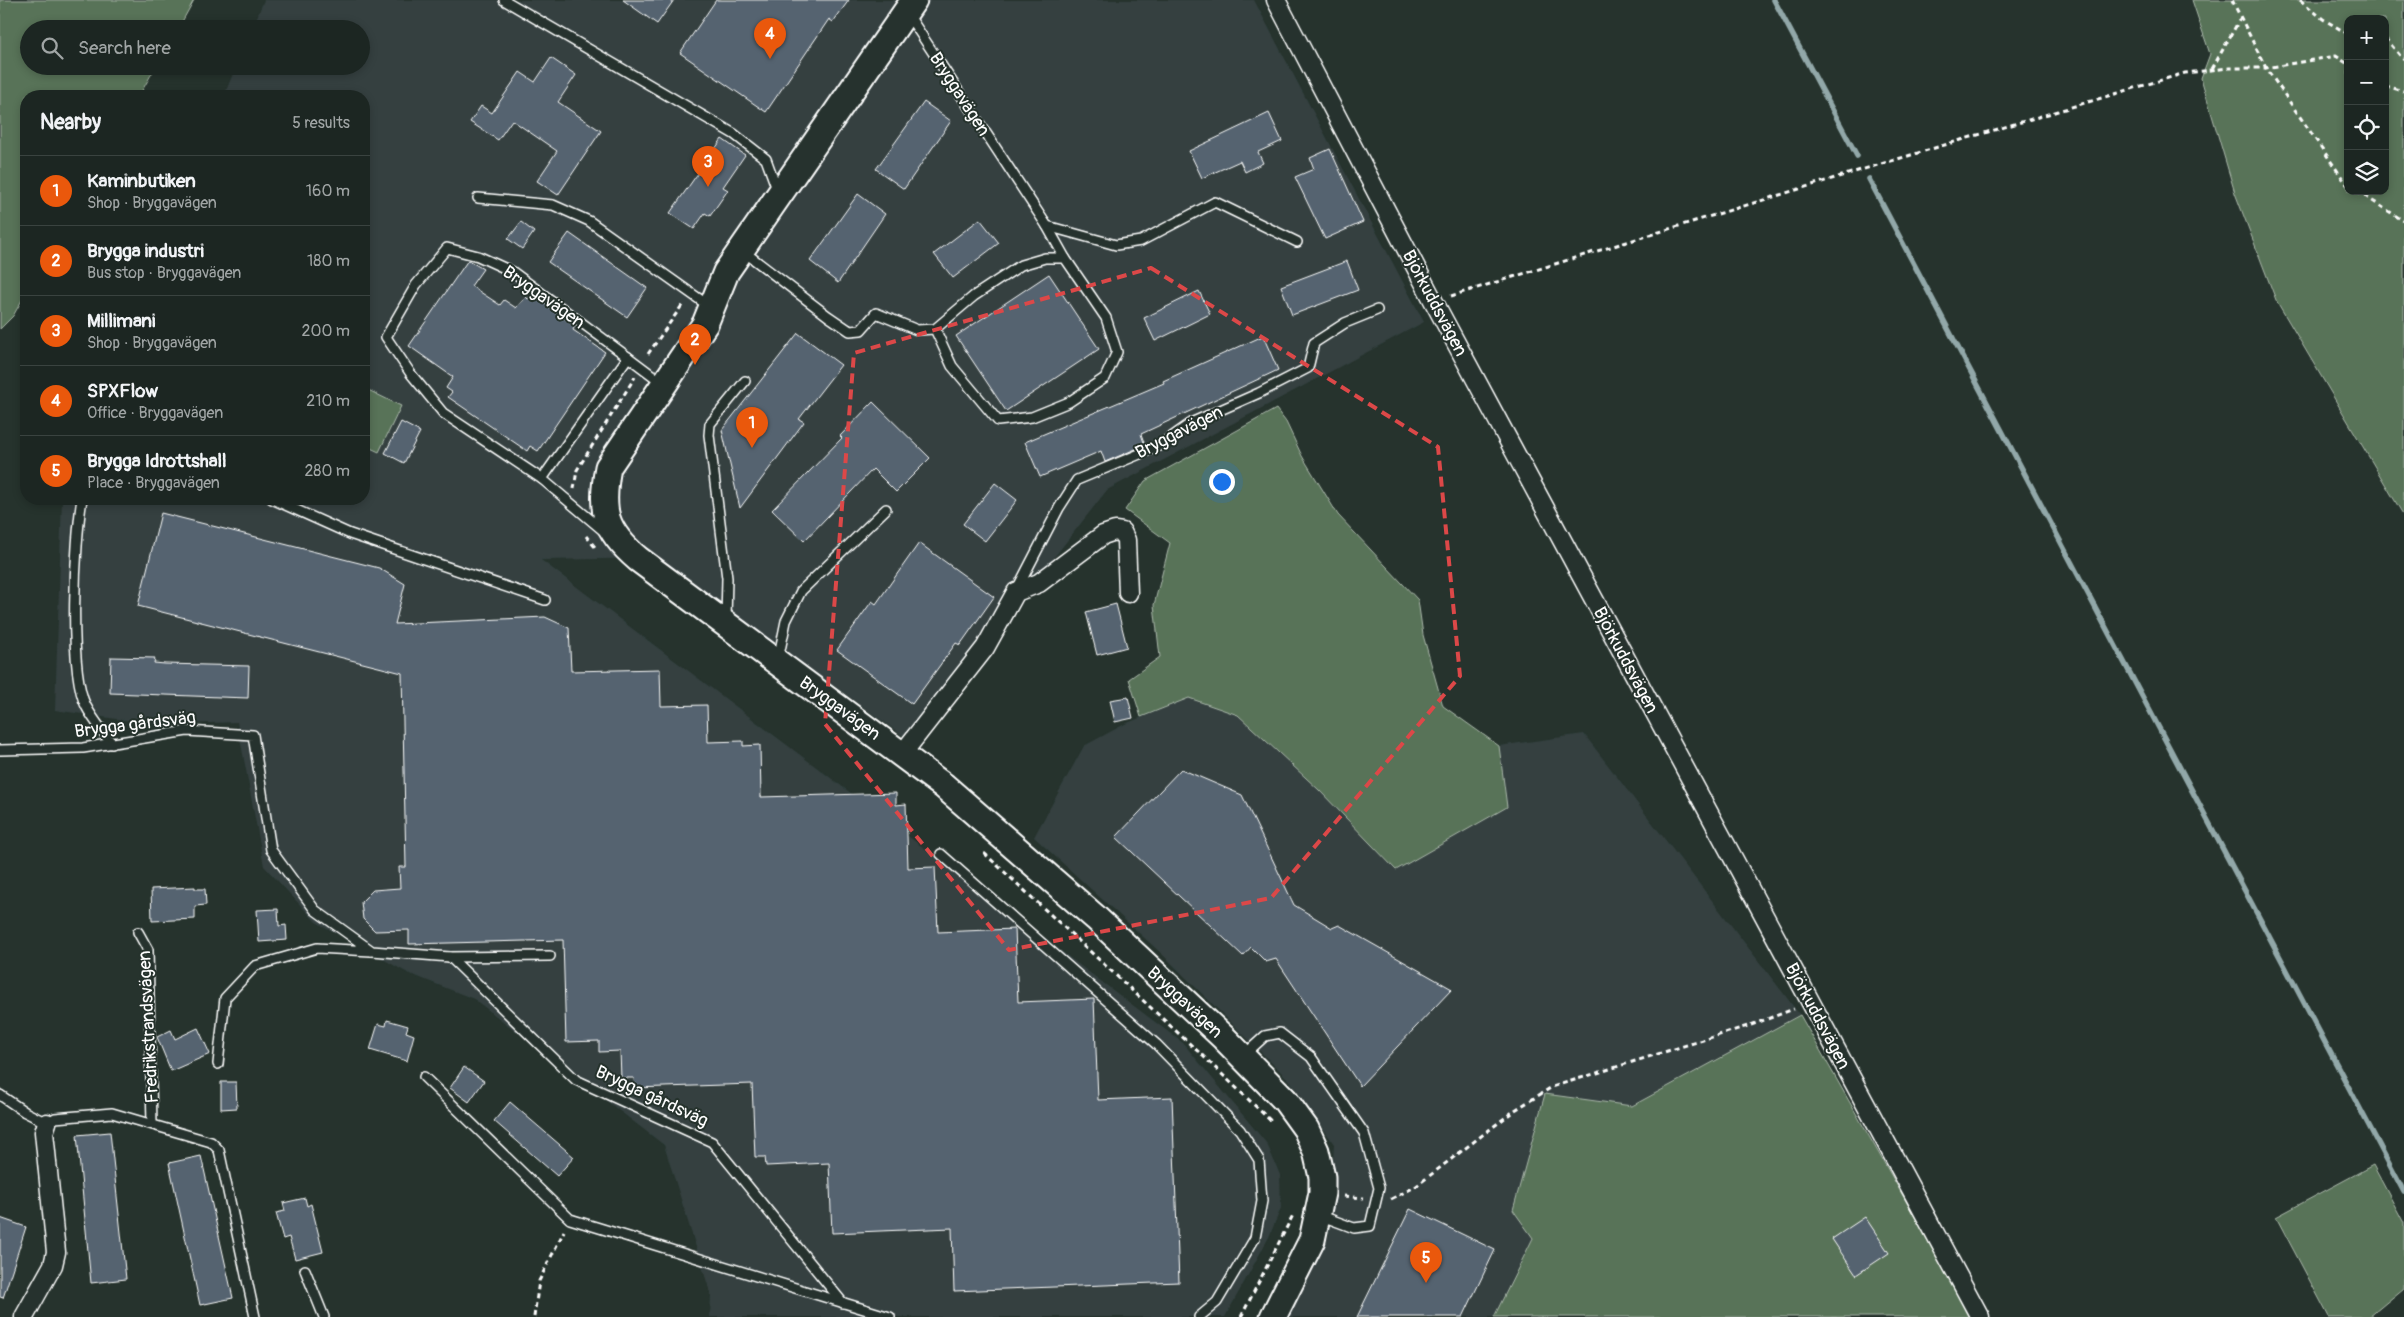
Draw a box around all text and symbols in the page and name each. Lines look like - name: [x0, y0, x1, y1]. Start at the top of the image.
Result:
- map controls: [2344, 15, 2389, 195]
- button: +: [2344, 15, 2389, 60]
- pin: 4: [754, 18, 786, 59]
- search box: [20, 20, 370, 75]
- icon: search: [38, 34, 66, 62]
- text: Search here: [78, 36, 171, 60]
- street label: Bryggavägen: [924, 48, 995, 140]
- button: −: [2344, 60, 2389, 105]
- button: locate: [2344, 105, 2389, 150]
- text: Nearby: [40, 109, 101, 136]
- text: 5 results: [292, 113, 350, 133]
- pin: 3: [692, 146, 724, 187]
- button: layers: [2344, 150, 2389, 195]
- text: Kaminbutiken: [87, 169, 196, 193]
- text: 1: [53, 181, 59, 201]
- text: 160 m: [306, 181, 350, 201]
- text: Shop · Bryggavägen: [87, 193, 217, 213]
- text: Brygga industri: [87, 239, 204, 263]
- street label: Björkuddsvägen: [1397, 246, 1472, 360]
- text: 2: [52, 251, 60, 271]
- text: 180 m: [307, 251, 350, 271]
- street label: Bryggavägen: [498, 261, 589, 334]
- text: Bus stop · Bryggavägen: [87, 263, 241, 283]
- text: Millimani: [87, 309, 155, 333]
- text: 3: [52, 321, 60, 341]
- text: 200 m: [302, 321, 350, 341]
- pin: 2: [679, 324, 711, 365]
- text: Shop · Bryggavägen: [87, 333, 217, 353]
- text: SPXFlow: [87, 379, 158, 403]
- text: 4: [51, 391, 61, 411]
- text: 210 m: [306, 391, 350, 411]
- street label: Bryggavägen: [1132, 401, 1227, 464]
- text: Office · Bryggavägen: [87, 403, 223, 423]
- pin: 1: [736, 407, 768, 448]
- text: Brygga Idrottshall: [87, 449, 227, 473]
- text: 5: [52, 461, 60, 481]
- text: 280 m: [304, 461, 350, 481]
- your location: [1209, 469, 1235, 495]
- text: Place · Bryggavägen: [87, 473, 220, 493]
- street label: Björkuddsvägen: [1588, 603, 1663, 717]
- street label: Bryggavägen: [794, 671, 885, 746]
- street label: Brygga gårdsväg: [73, 706, 197, 743]
- street label: Fredrikstrandsvägen: [133, 950, 164, 1104]
- street label: Björkuddsvägen: [1780, 959, 1855, 1073]
- street label: Bryggavägen: [1142, 961, 1227, 1043]
- street label: Brygga gårdsväg: [592, 1060, 712, 1133]
- pin: 5: [1410, 1242, 1442, 1283]

